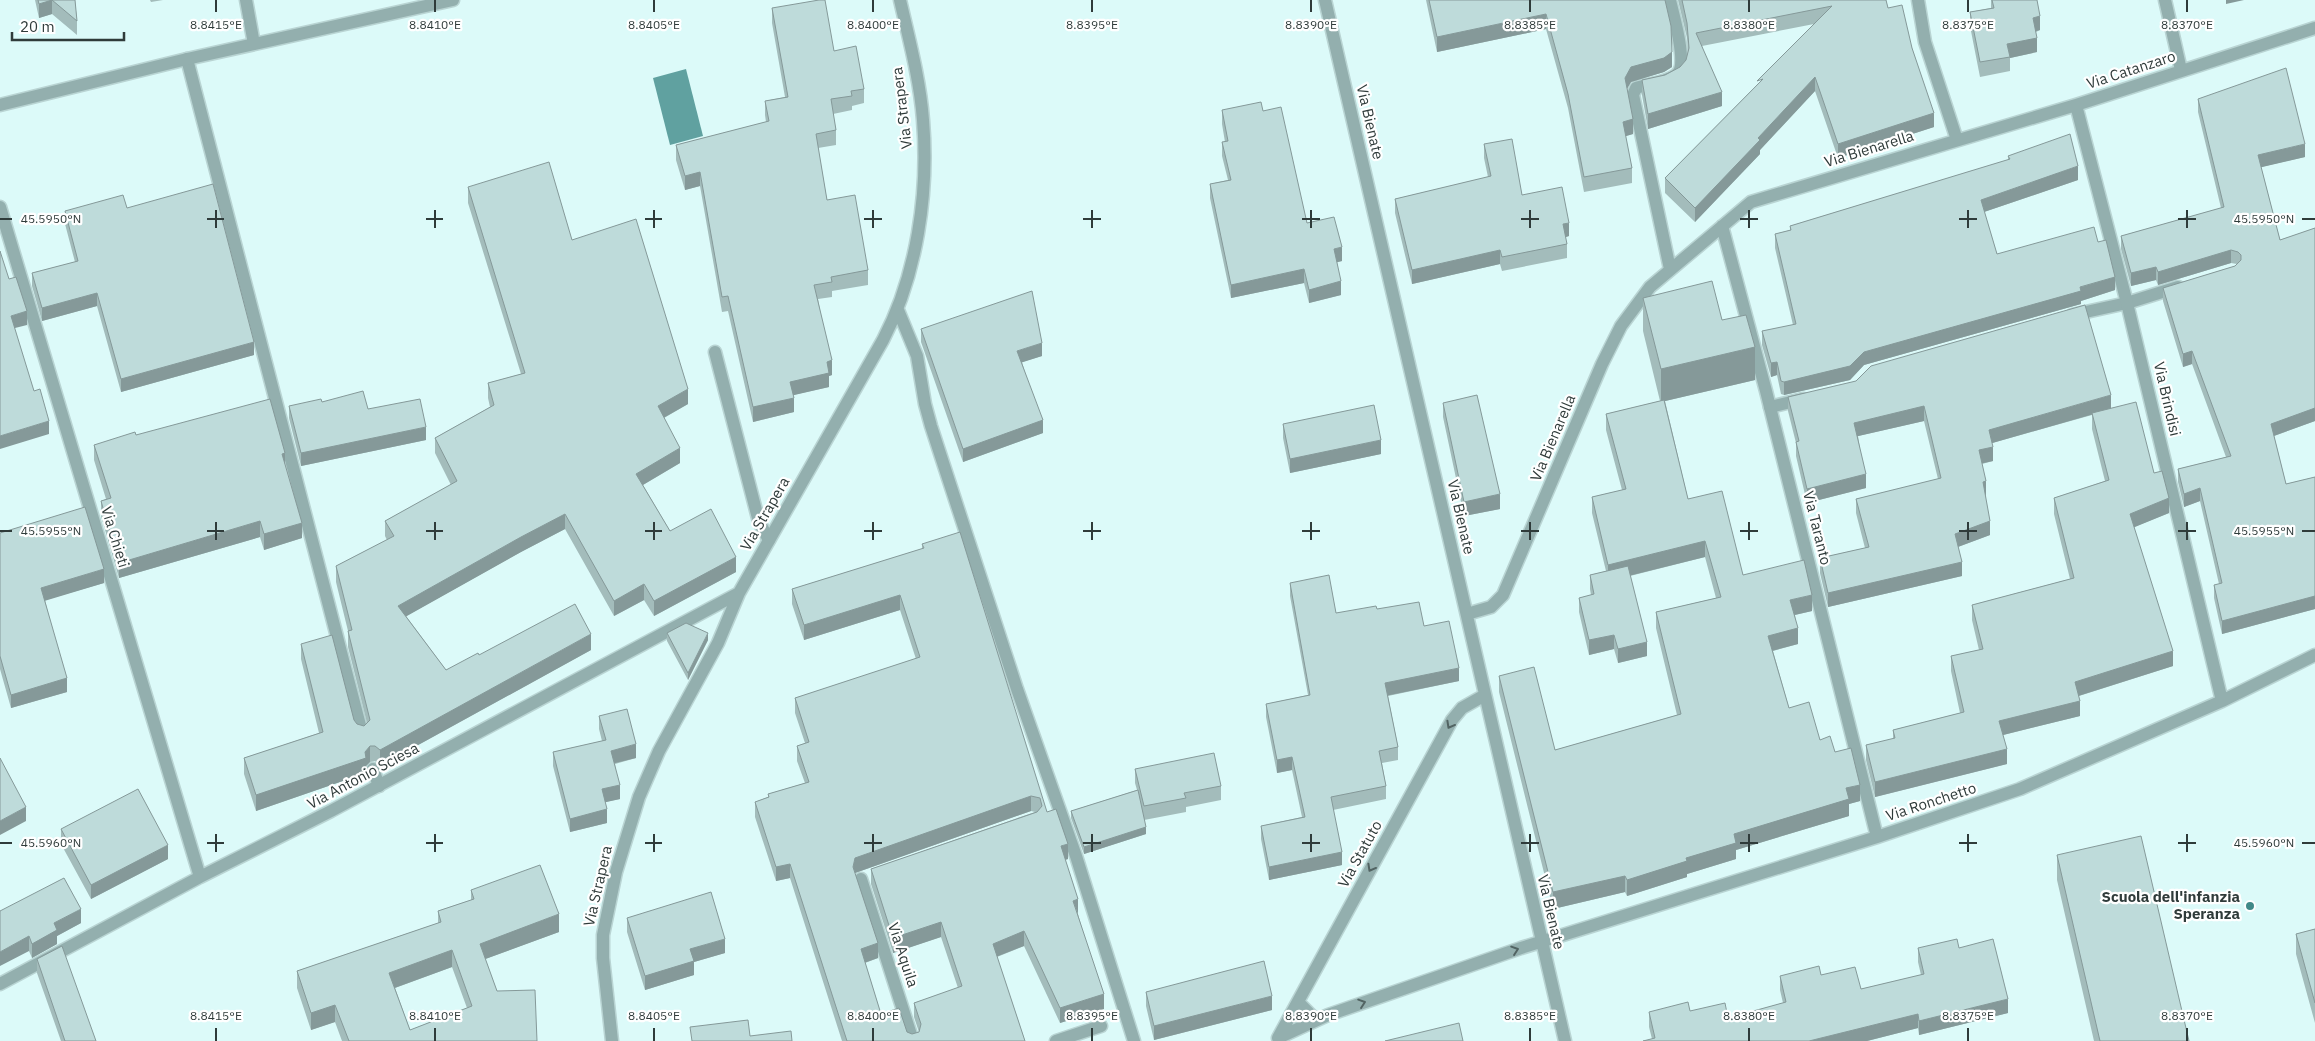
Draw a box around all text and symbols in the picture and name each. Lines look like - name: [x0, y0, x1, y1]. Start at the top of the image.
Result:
- scale bar: [12, 10, 125, 42]
- text: 20 m: [20, 17, 55, 36]
- text: 8.8415°E: [190, 17, 242, 32]
- text: 8.8410°E: [409, 17, 461, 32]
- text: 8.8405°E: [628, 17, 680, 32]
- text: 8.8400°E: [847, 17, 899, 32]
- text: 8.8395°E: [1066, 17, 1118, 32]
- text: 8.8390°E: [1285, 17, 1337, 32]
- text: 8.8385°E: [1504, 17, 1556, 32]
- text: 8.8380°E: [1723, 17, 1775, 32]
- text: 8.8375°E: [1942, 17, 1994, 32]
- text: 8.8370°E: [2161, 17, 2213, 32]
- street label: Via Catanzaro: [2084, 46, 2178, 93]
- street label: Via Strapera: [887, 66, 916, 150]
- street label: Via Bienate: [1353, 83, 1388, 161]
- street label: Via Bienarella: [1822, 126, 1916, 171]
- text: 45.5950°N: [21, 211, 81, 226]
- text: 45.5950°N: [2234, 211, 2294, 226]
- street label: Via Brindisi: [2150, 360, 2185, 438]
- street label: Via Bienarella: [1526, 392, 1579, 484]
- street label: Via Strapera: [736, 473, 793, 554]
- street label: Via Bienate: [1444, 478, 1479, 556]
- street label: Via Taranto: [1799, 489, 1836, 567]
- street label: Via Chieti: [97, 504, 134, 570]
- text: 45.5955°N: [21, 523, 81, 538]
- text: 45.5955°N: [2234, 523, 2294, 538]
- one-way arrow: [1446, 720, 1456, 729]
- street label: Via Antonio Sciesa: [304, 738, 422, 813]
- street label: Via Ronchetto: [1883, 778, 1978, 825]
- street label: Via Statuto: [1333, 817, 1386, 891]
- text: 45.5960°N: [21, 835, 81, 850]
- text: 45.5960°N: [2234, 835, 2294, 850]
- street label: Via Strapera: [579, 844, 616, 928]
- one-way arrow: [1368, 863, 1378, 872]
- street label: Via Bienate: [1534, 873, 1569, 951]
- place label: Scuola dell'infanzia Speranza: [2102, 887, 2240, 923]
- marker: Scuola dell'infanzia Speranza: [2244, 900, 2256, 912]
- street label: Via Aquila: [884, 920, 923, 990]
- one-way arrow: [1511, 946, 1519, 956]
- one-way arrow: [1357, 999, 1366, 1009]
- text: 8.8415°E: [190, 1008, 242, 1023]
- text: 8.8410°E: [409, 1008, 461, 1023]
- text: 8.8405°E: [628, 1008, 680, 1023]
- text: 8.8400°E: [847, 1008, 899, 1023]
- text: 8.8395°E: [1066, 1008, 1118, 1023]
- text: 8.8390°E: [1285, 1008, 1337, 1023]
- text: 8.8385°E: [1504, 1008, 1556, 1023]
- text: 8.8380°E: [1723, 1008, 1775, 1023]
- text: 8.8375°E: [1942, 1008, 1994, 1023]
- text: 8.8370°E: [2161, 1008, 2213, 1023]

